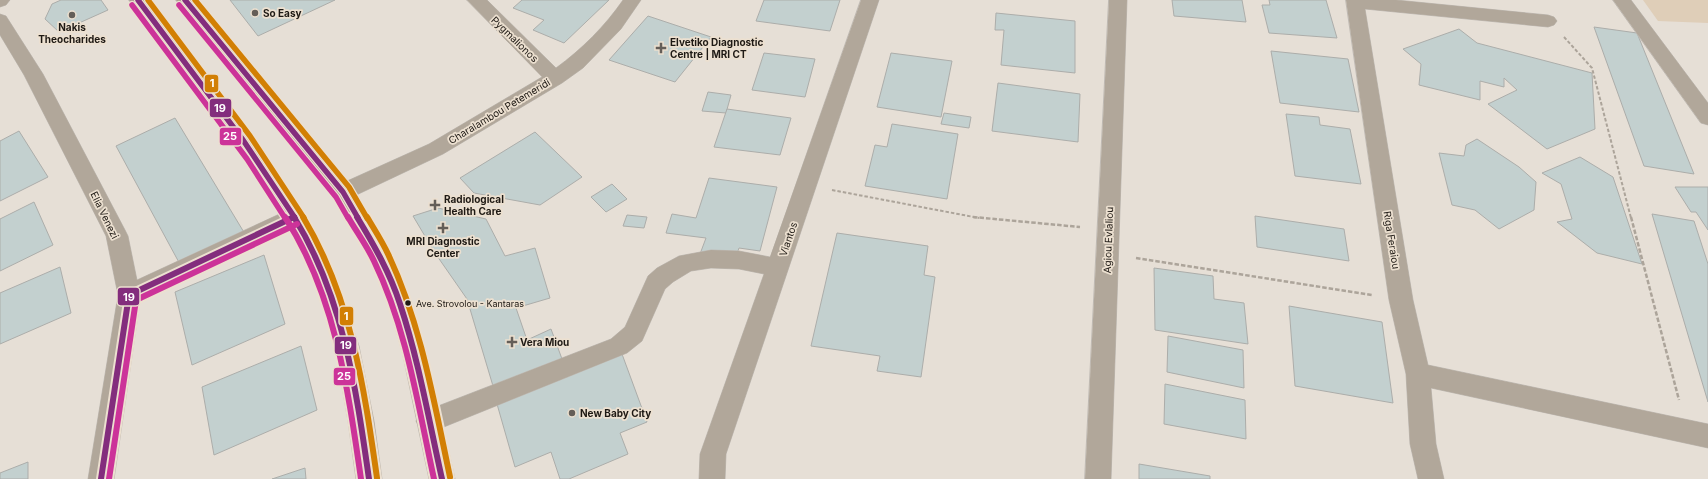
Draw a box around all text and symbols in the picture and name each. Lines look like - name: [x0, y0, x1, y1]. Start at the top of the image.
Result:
- place label: So Easy: [263, 7, 302, 20]
- marker: So Easy: [250, 8, 260, 18]
- marker: Nakis Theocharides: [67, 10, 77, 20]
- street label: Pygmalionos: [489, 14, 541, 64]
- place label: Nakis Theocharides: [38, 21, 106, 45]
- place label: Elvetiko Diagnostic Centre | MRI CT: [670, 36, 763, 60]
- marker: Elvetiko Diagnostic Centre | MRI CT: [655, 42, 667, 54]
- line badge: 1: [204, 74, 219, 93]
- text: 1: [210, 76, 215, 90]
- street label: Charalambou Petemeridi: [446, 76, 552, 146]
- line badge: 19: [209, 98, 232, 118]
- text: 19: [214, 101, 226, 115]
- line badge: 25: [219, 127, 242, 146]
- text: 25: [223, 129, 237, 143]
- street label: Elia Venezi: [88, 189, 122, 241]
- place label: Radiological Health Care: [444, 193, 504, 217]
- marker: Radiological Health Care: [429, 199, 441, 211]
- street label: Agiou Evlaliou: [1101, 206, 1115, 274]
- street label: Riga Feraiou: [1382, 210, 1403, 270]
- street label: Viantos: [777, 220, 799, 258]
- marker: MRI Diagnostic Center: [437, 222, 449, 234]
- place label: MRI Diagnostic Center: [406, 235, 480, 259]
- line badge: 19: [117, 287, 140, 306]
- text: 19: [123, 290, 135, 304]
- marker: Ave. Strovolou - Kantaras: [403, 298, 413, 308]
- place label: Ave. Strovolou - Kantaras: [416, 298, 524, 309]
- line badge: 1: [339, 306, 354, 326]
- text: 1: [344, 309, 349, 323]
- line badge: 19: [334, 336, 357, 355]
- place label: Vera Miou: [520, 336, 569, 348]
- marker: Vera Miou: [507, 337, 517, 347]
- text: 19: [340, 338, 352, 352]
- line badge: 25: [333, 367, 356, 386]
- text: 25: [337, 369, 351, 383]
- place label: New Baby City: [580, 407, 651, 420]
- marker: New Baby City: [567, 408, 577, 418]

